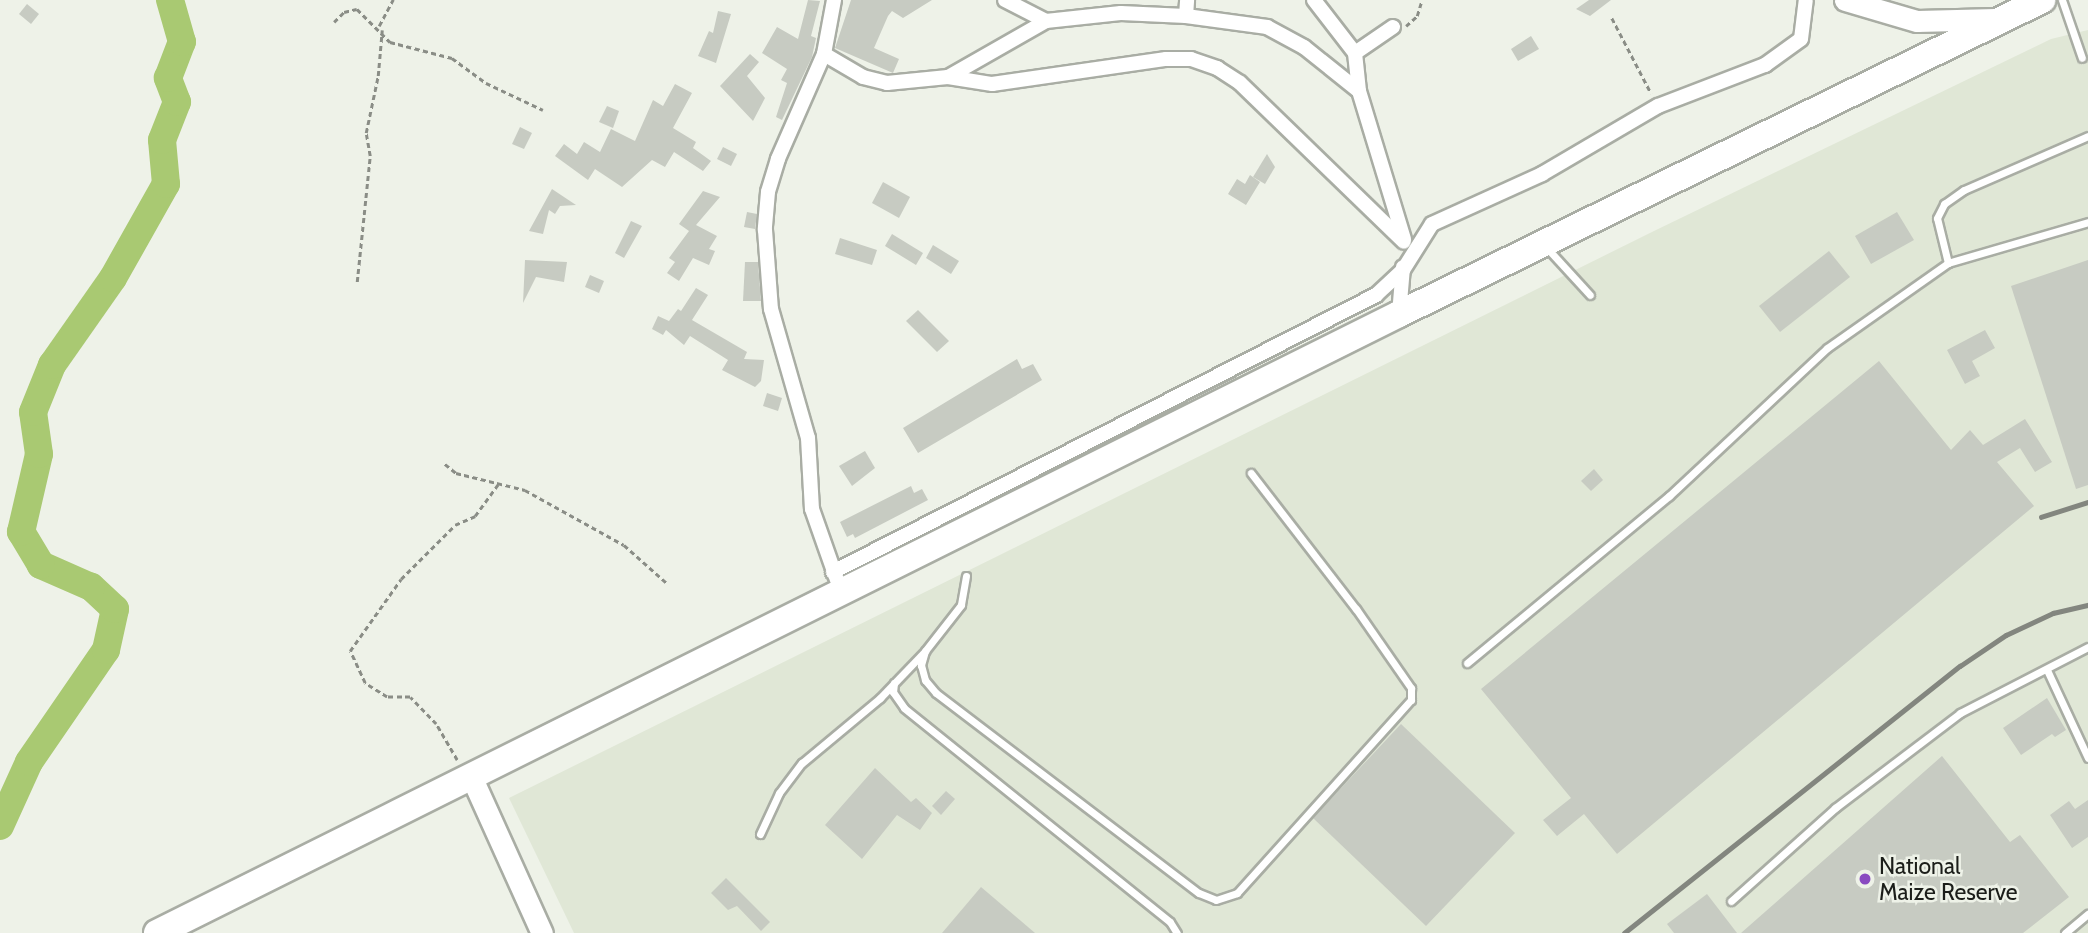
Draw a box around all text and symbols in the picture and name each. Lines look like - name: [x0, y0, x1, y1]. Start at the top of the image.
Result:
- place label: National Maize Reserve: [1879, 852, 2018, 906]
- marker: National Maize Reserve: [1857, 871, 1873, 887]

